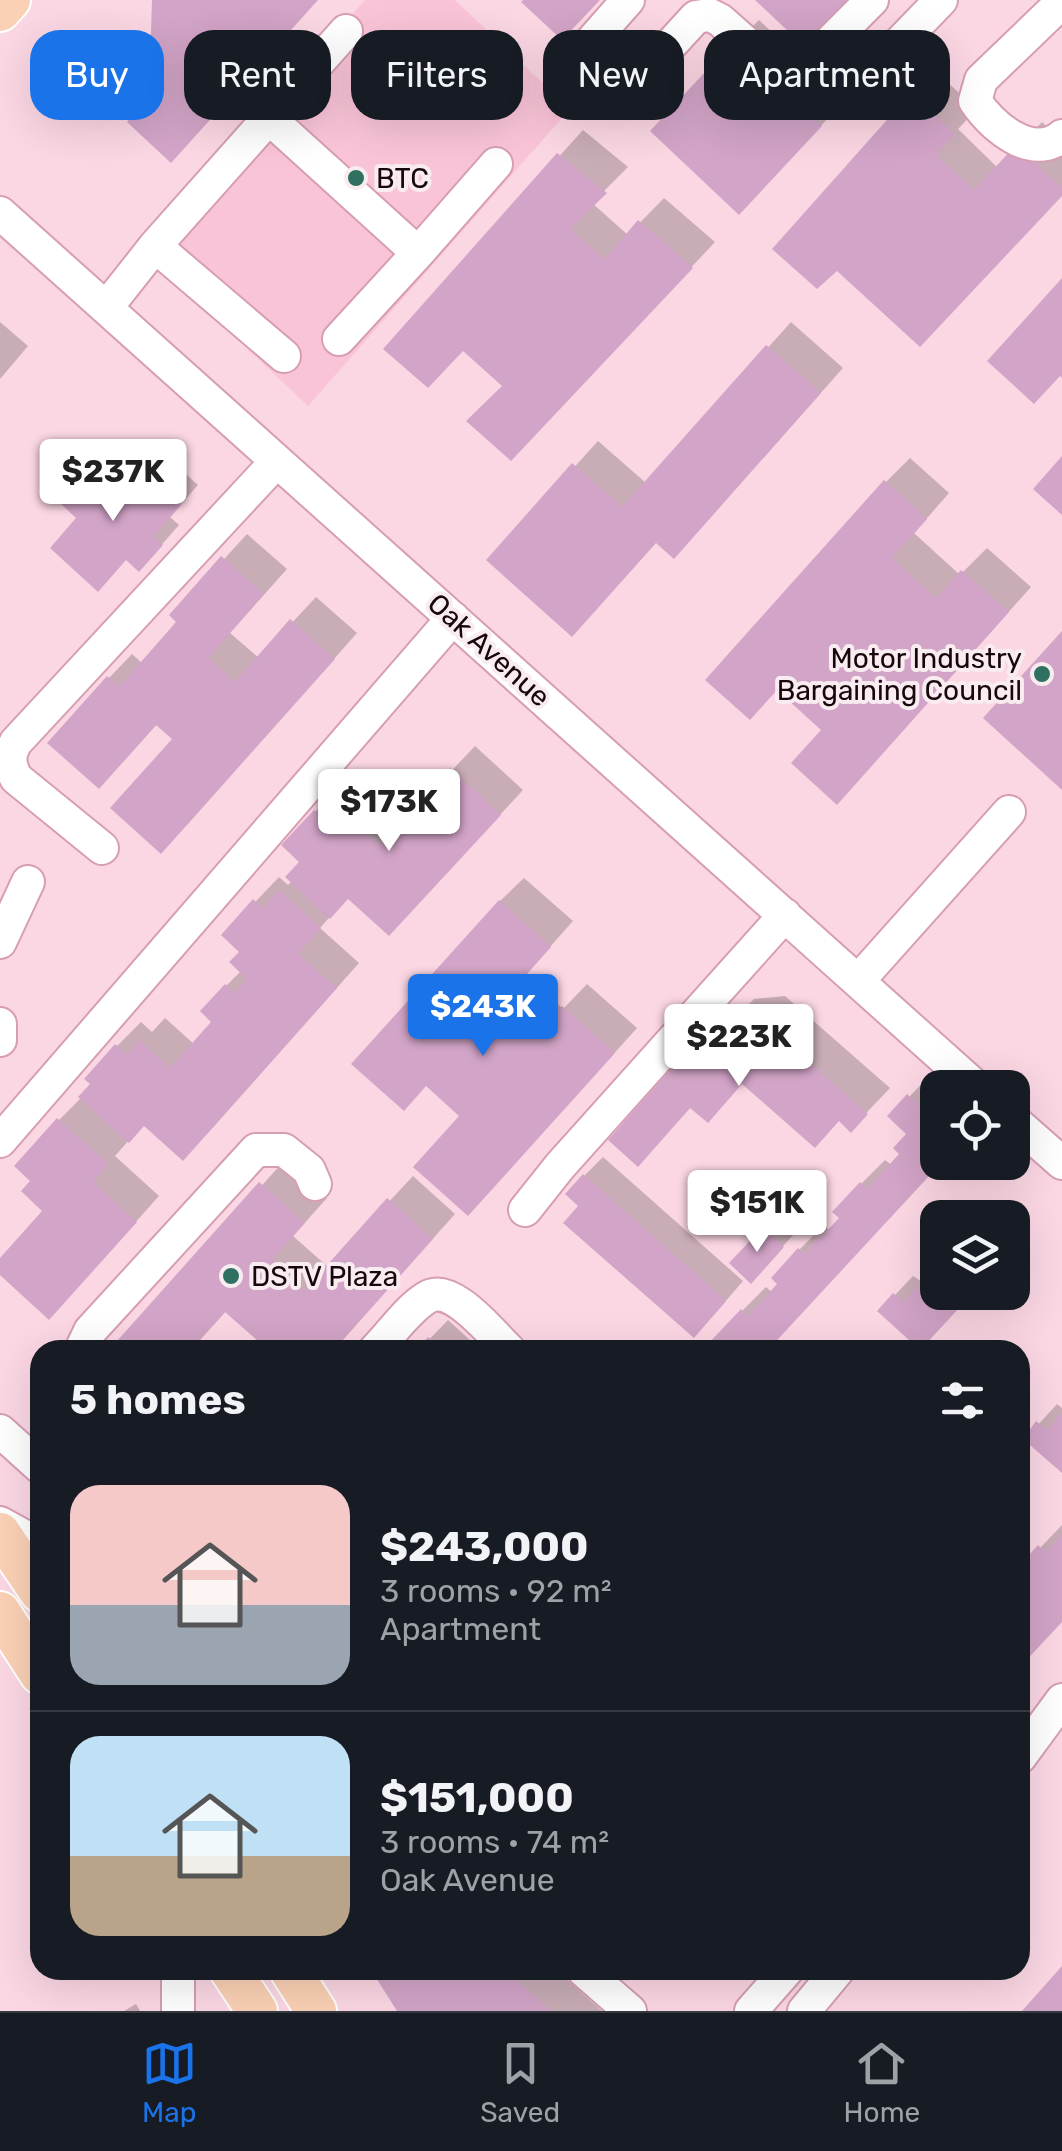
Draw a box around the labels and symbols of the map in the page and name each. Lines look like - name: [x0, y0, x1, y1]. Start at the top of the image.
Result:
- place label: BTC: [376, 162, 429, 195]
- marker: BTC: [345, 167, 367, 189]
- pin: $237K: [43, 439, 183, 524]
- street label: Oak Avenue: [421, 587, 557, 713]
- place label: Motor Industry Bargaining Council: [777, 642, 1022, 707]
- marker: Motor Industry Bargaining Council: [1031, 663, 1053, 685]
- pin: $173K: [319, 769, 459, 854]
- pin: $243K: [413, 974, 553, 1059]
- pin: $223K: [669, 1004, 809, 1089]
- pin: $151K: [687, 1170, 827, 1255]
- place label: DSTV Plaza: [251, 1260, 398, 1293]
- marker: DSTV Plaza: [220, 1265, 242, 1287]

